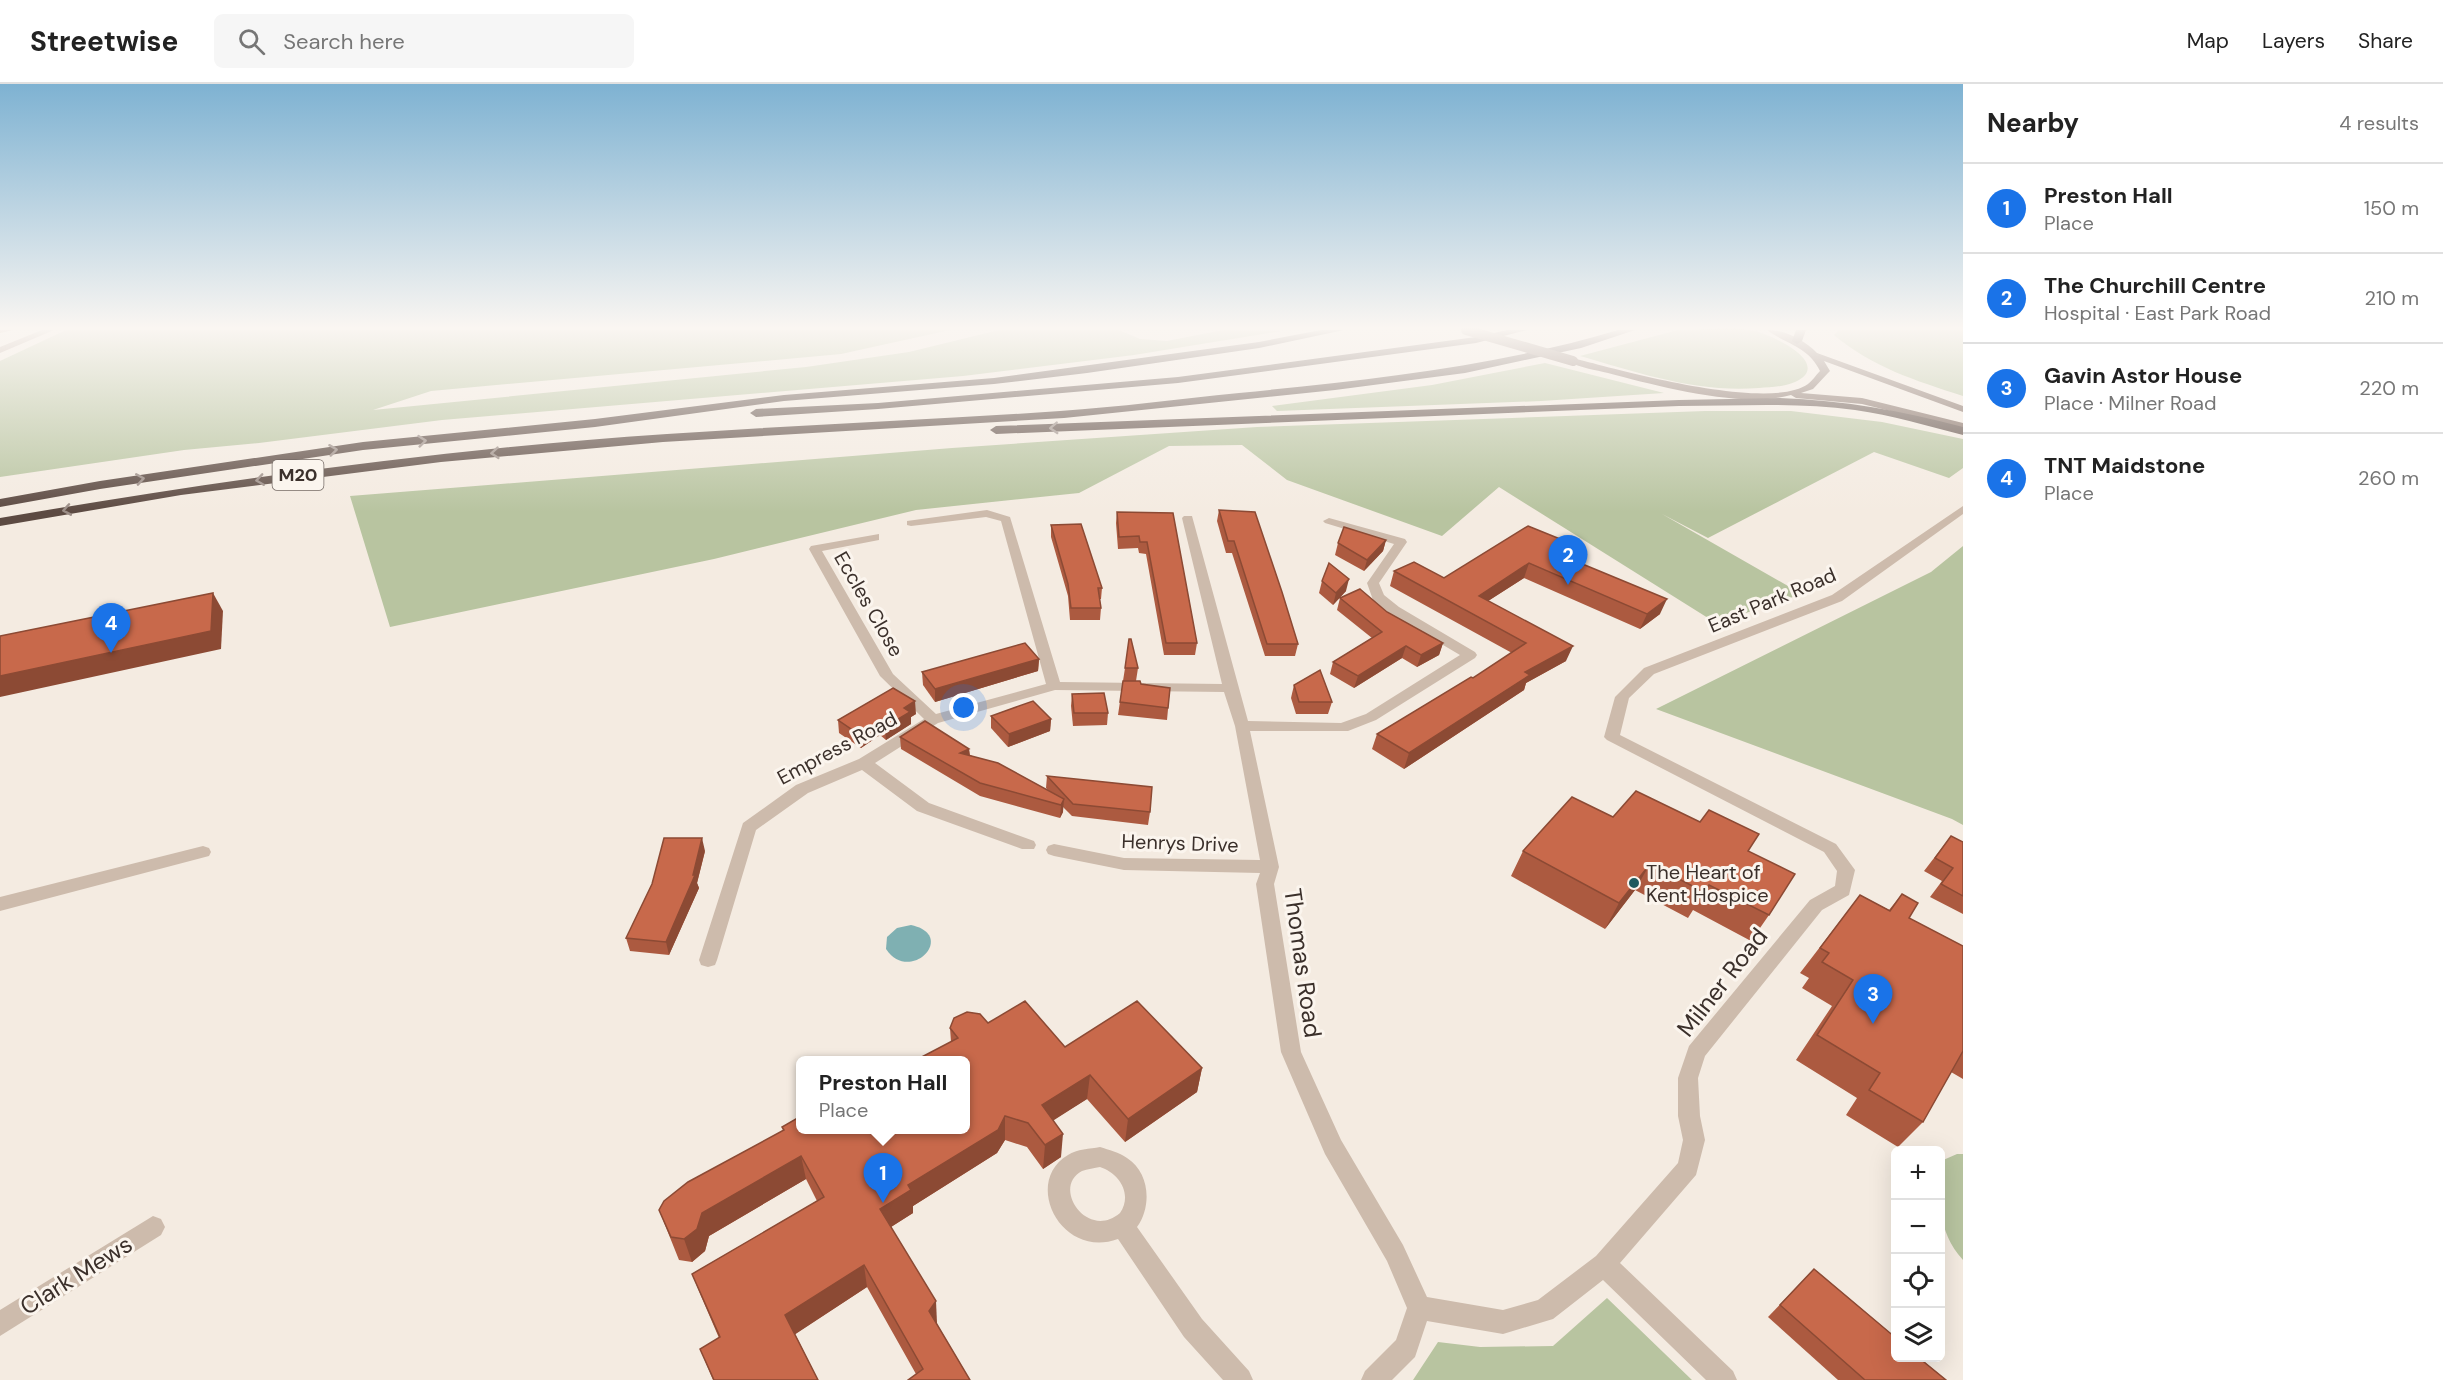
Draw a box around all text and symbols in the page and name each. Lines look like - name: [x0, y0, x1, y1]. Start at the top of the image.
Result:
- search box: [214, 14, 634, 68]
- text: Streetwise: [30, 23, 178, 60]
- icon: search: [235, 25, 268, 58]
- text: Search here: [283, 27, 405, 56]
- text: Map: [2187, 27, 2229, 55]
- text: Layers: [2262, 27, 2325, 55]
- text: Share: [2358, 27, 2413, 55]
- text: Nearby: [1987, 106, 2079, 140]
- text: 4 results: [2339, 110, 2419, 136]
- text: Preston Hall: [2044, 181, 2173, 210]
- text: 1: [2003, 195, 2010, 221]
- text: 150 m: [2364, 195, 2419, 221]
- text: Place: [2044, 210, 2094, 236]
- text: The Churchill Centre: [2044, 271, 2266, 300]
- text: 2: [2001, 285, 2012, 311]
- text: 210 m: [2364, 285, 2419, 311]
- text: Hospital · East Park Road: [2044, 300, 2271, 326]
- text: Gavin Astor House: [2044, 361, 2242, 390]
- text: 3: [2000, 375, 2013, 401]
- text: 220 m: [2359, 375, 2419, 401]
- text: Place · Milner Road: [2044, 390, 2217, 416]
- one-way arrow: [1049, 421, 1058, 434]
- one-way arrow: [417, 435, 426, 447]
- one-way arrow: [329, 445, 338, 457]
- one-way arrow: [491, 446, 500, 459]
- text: TNT Maidstone: [2044, 451, 2205, 480]
- road number: M20: [272, 460, 324, 490]
- text: 4: [2000, 465, 2013, 491]
- text: 260 m: [2358, 465, 2419, 491]
- one-way arrow: [136, 473, 145, 485]
- one-way arrow: [255, 473, 264, 486]
- text: Place: [2044, 480, 2094, 506]
- one-way arrow: [63, 504, 72, 516]
- pin: 2: [1548, 536, 1588, 585]
- street label: Eccles Close: [828, 547, 910, 661]
- street label: East Park Road: [1704, 561, 1840, 639]
- pin: 4: [92, 604, 130, 653]
- your location: [949, 693, 978, 722]
- street label: Empress Road: [773, 706, 901, 790]
- street label: Henrys Drive: [1121, 828, 1239, 858]
- place label: The Heart of Kent Hospice: [1646, 859, 1769, 908]
- marker: The Heart of Kent Hospice: [1627, 876, 1641, 890]
- street label: Thomas Road: [1277, 886, 1329, 1040]
- street label: Milner Road: [1670, 921, 1774, 1043]
- pin: 3: [1854, 974, 1892, 1024]
- popup: [796, 1056, 970, 1134]
- text: Preston Hall: [819, 1068, 947, 1097]
- text: Place: [819, 1097, 868, 1123]
- map controls: [1891, 1146, 1945, 1362]
- button: +: [1891, 1146, 1945, 1200]
- pin: 1: [864, 1154, 902, 1203]
- button: −: [1891, 1200, 1945, 1254]
- street label: Clark Mews: [14, 1228, 138, 1322]
- button: locate: [1891, 1254, 1945, 1308]
- button: layers: [1891, 1308, 1945, 1362]

